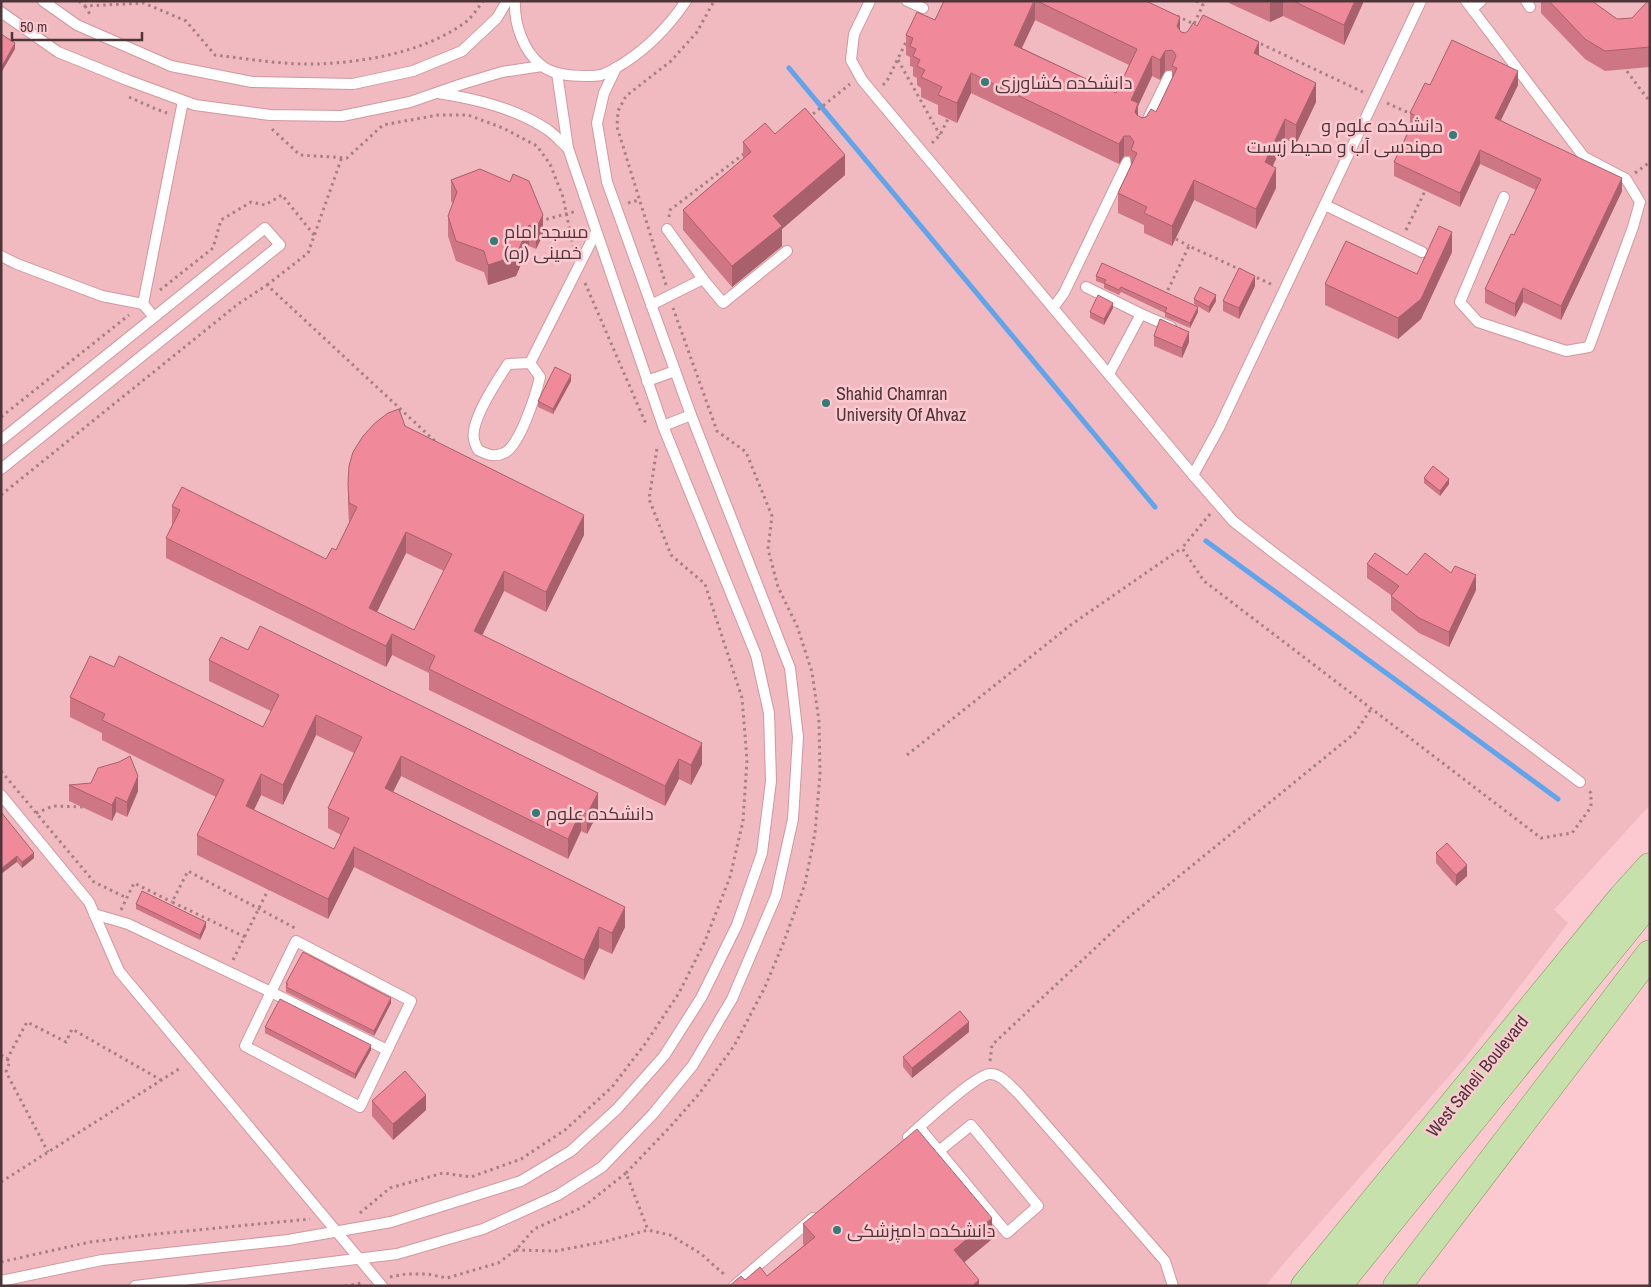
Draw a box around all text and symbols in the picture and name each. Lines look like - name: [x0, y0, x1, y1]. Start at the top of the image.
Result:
- scale bar: [12, 10, 142, 42]
- text: 50 m: [20, 16, 47, 37]
- place label: دانشکده کشاورزی: [995, 70, 1132, 95]
- marker: دانشکده کشاورزی: [979, 76, 991, 88]
- place label: دانشکده علوم و مهندسی آب و محیط زیست: [1247, 113, 1443, 159]
- marker: دانشکده علوم و مهندسی آب و محیط زیست: [1447, 129, 1459, 141]
- place label: مسجد امام خمینی (ره): [504, 219, 589, 265]
- marker: مسجد امام خمینی (ره): [488, 235, 500, 247]
- place label: Shahid Chamran University Of Ahvaz: [836, 381, 966, 427]
- marker: Shahid Chamran University Of Ahvaz: [820, 397, 832, 409]
- place label: دانشکده علوم: [546, 801, 654, 826]
- marker: دانشکده علوم: [530, 807, 542, 819]
- street label: West Saheli Boulevard: [1420, 1010, 1534, 1142]
- place label: دانشکده دامپزشکی: [847, 1218, 995, 1243]
- marker: دانشکده دامپزشکی: [831, 1224, 843, 1236]

